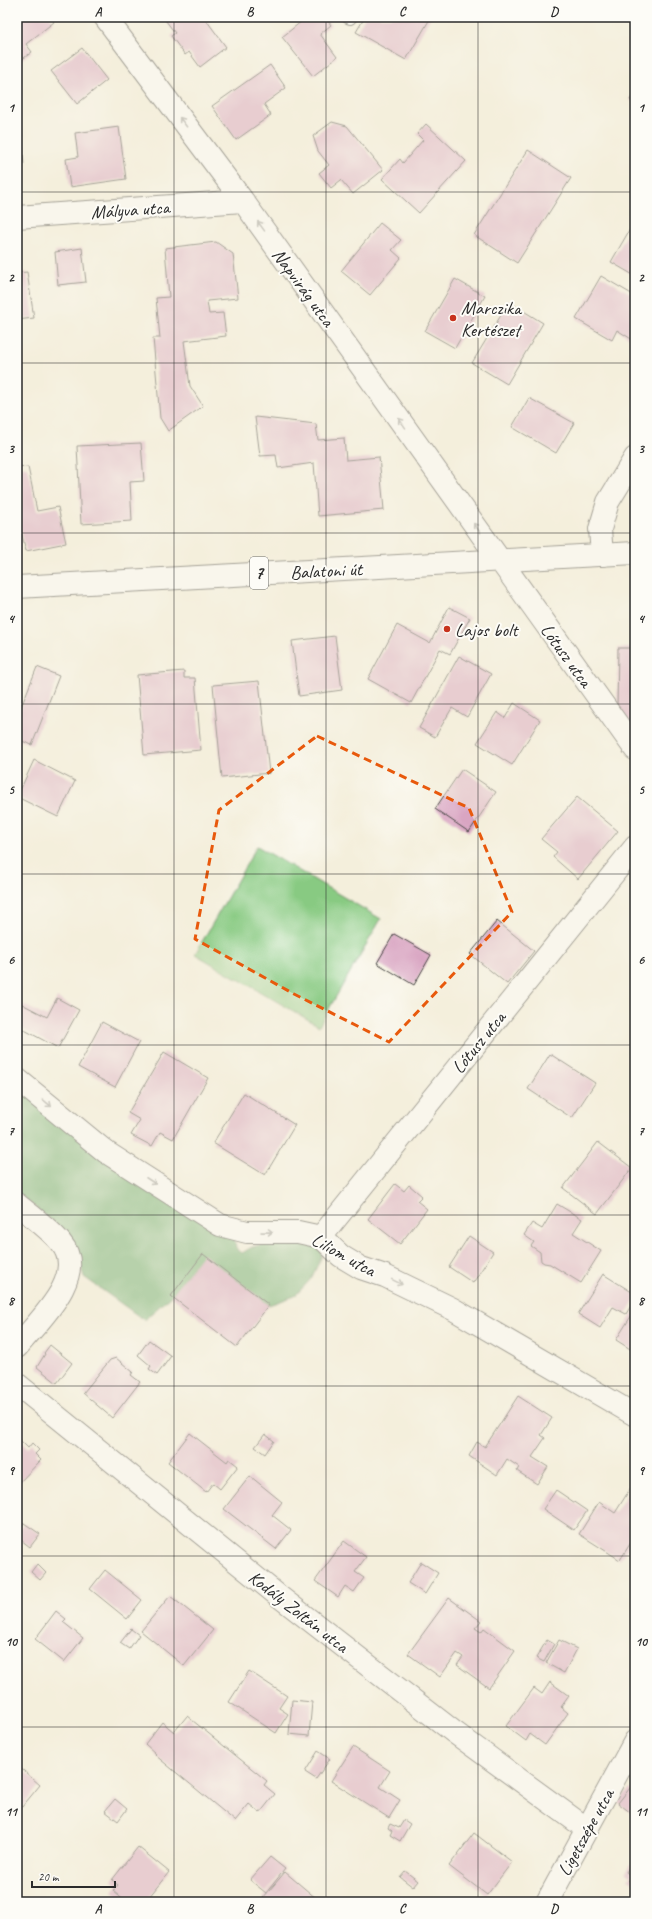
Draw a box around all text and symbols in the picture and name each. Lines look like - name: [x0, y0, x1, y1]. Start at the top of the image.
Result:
- text: A: [95, 4, 103, 20]
- text: B: [247, 4, 255, 20]
- text: C: [399, 4, 407, 20]
- text: D: [550, 4, 559, 20]
- text: 1: [8, 100, 16, 116]
- text: 1: [638, 100, 646, 116]
- one-way arrow: [179, 116, 187, 127]
- street label: Mályva utca: [90, 195, 172, 225]
- one-way arrow: [256, 221, 265, 232]
- street label: Napvirág utca: [267, 244, 341, 333]
- text: 2: [8, 270, 15, 286]
- text: 2: [638, 270, 645, 286]
- place label: Marczika Kertészet: [461, 296, 523, 342]
- marker: Marczika Kertészet: [448, 313, 458, 323]
- one-way arrow: [398, 417, 406, 428]
- text: 3: [8, 441, 15, 457]
- text: 3: [638, 441, 645, 457]
- one-way arrow: [473, 523, 481, 534]
- road number: 7: [250, 557, 268, 589]
- street label: Balatoni út: [289, 557, 364, 585]
- text: 4: [8, 611, 16, 627]
- text: 4: [638, 611, 646, 627]
- place label: Lajos bolt: [455, 618, 519, 642]
- street label: Lótusz utca: [535, 619, 599, 694]
- marker: Lajos bolt: [442, 624, 452, 634]
- text: 5: [8, 782, 15, 798]
- text: 5: [638, 782, 645, 798]
- text: 6: [8, 952, 15, 968]
- text: 6: [638, 952, 645, 968]
- street label: Lótusz utca: [446, 1005, 512, 1079]
- one-way arrow: [42, 1098, 53, 1107]
- text: 7: [8, 1123, 15, 1139]
- text: 7: [638, 1123, 645, 1139]
- one-way arrow: [145, 1177, 156, 1185]
- one-way arrow: [260, 1228, 273, 1236]
- street label: Liliom utca: [307, 1228, 381, 1283]
- one-way arrow: [391, 1279, 403, 1286]
- text: 8: [8, 1293, 16, 1309]
- text: 8: [638, 1293, 646, 1309]
- text: 9: [8, 1463, 15, 1479]
- text: 9: [638, 1463, 645, 1479]
- street label: Kodály Zoltán utca: [244, 1565, 354, 1659]
- text: 10: [5, 1634, 18, 1650]
- text: 10: [635, 1634, 648, 1650]
- street label: Ligetszépe utca: [552, 1783, 621, 1880]
- text: 11: [5, 1804, 19, 1820]
- text: 11: [635, 1804, 649, 1820]
- scale bar: [32, 1863, 115, 1889]
- text: 20 m: [38, 1869, 60, 1885]
- text: A: [95, 1901, 103, 1917]
- text: B: [247, 1901, 255, 1917]
- text: C: [399, 1901, 407, 1917]
- text: D: [550, 1901, 559, 1917]

